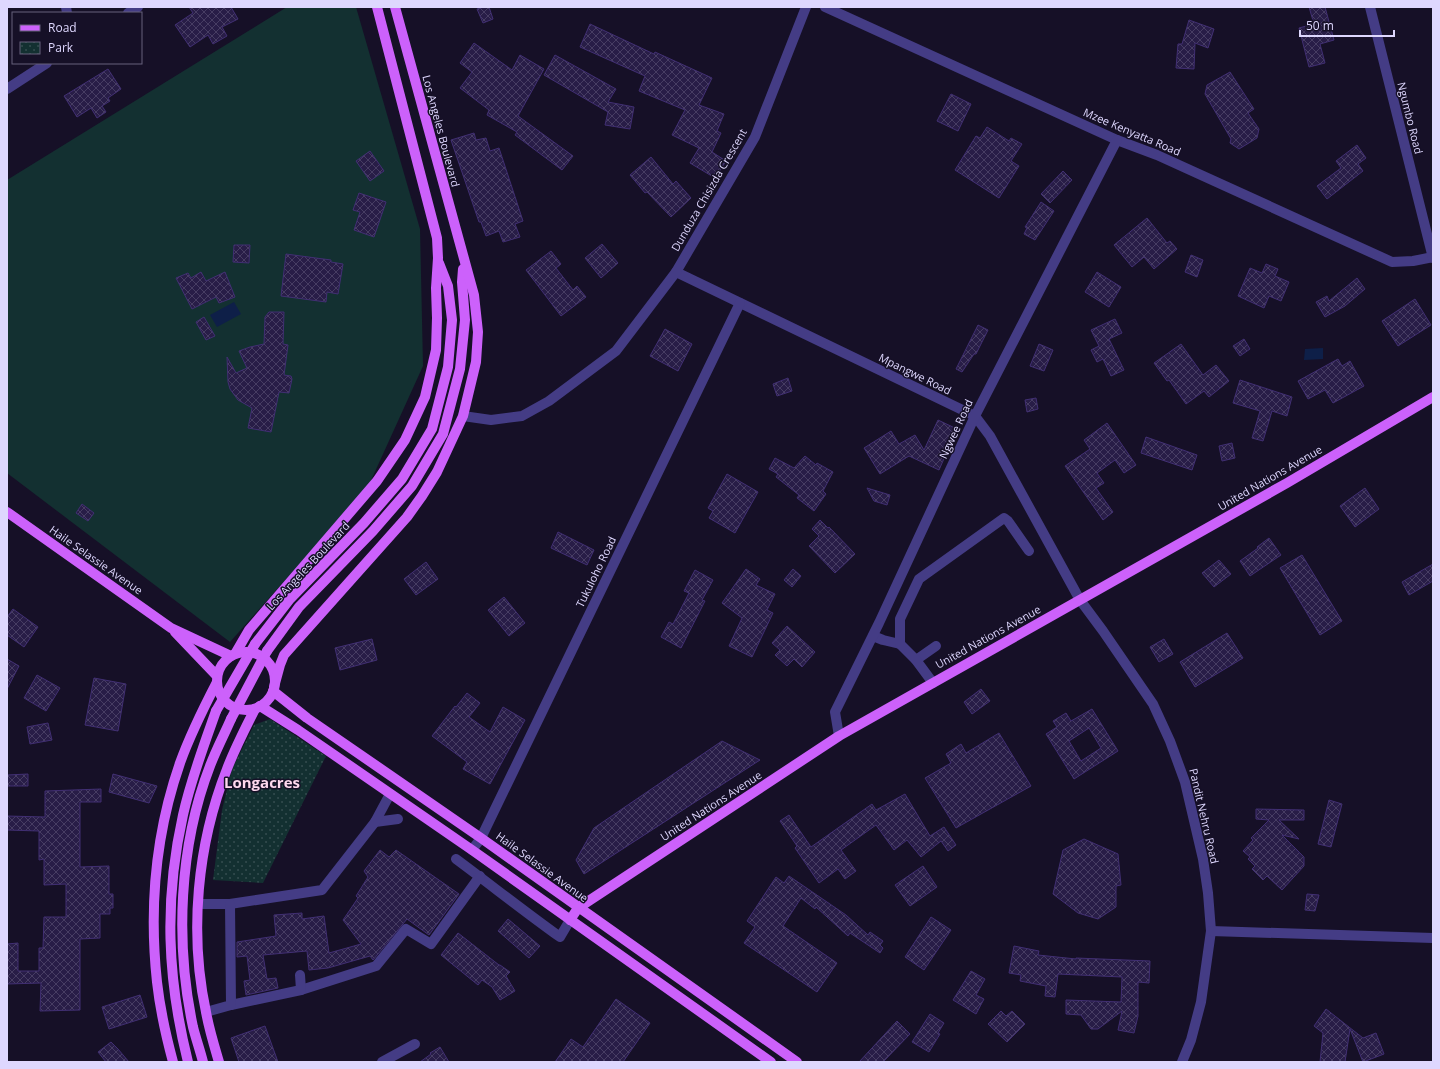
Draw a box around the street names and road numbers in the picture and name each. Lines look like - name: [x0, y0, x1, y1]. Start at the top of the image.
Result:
- street label: Los Angeles Boulevard: [419, 73, 464, 189]
- street label: Ngumbo Road: [1394, 80, 1427, 155]
- street label: Mzee Kenyatta Road: [1081, 104, 1183, 159]
- street label: Dunduza Chisizda Crescent: [667, 126, 750, 254]
- street label: Mpangwe Road: [876, 349, 954, 398]
- street label: Ngwee Road: [935, 397, 976, 461]
- street label: United Nations Avenue: [1215, 442, 1325, 514]
- street label: Los Angeles Boulevard: [263, 518, 353, 613]
- street label: Haile Selassie Avenue: [47, 522, 146, 597]
- street label: Tukuloho Road: [572, 534, 619, 610]
- street label: United Nations Avenue: [932, 601, 1043, 672]
- street label: United Nations Avenue: [657, 767, 764, 844]
- street label: Pandit Nehru Road: [1186, 767, 1223, 865]
- street label: Haile Selassie Avenue: [493, 828, 591, 905]

